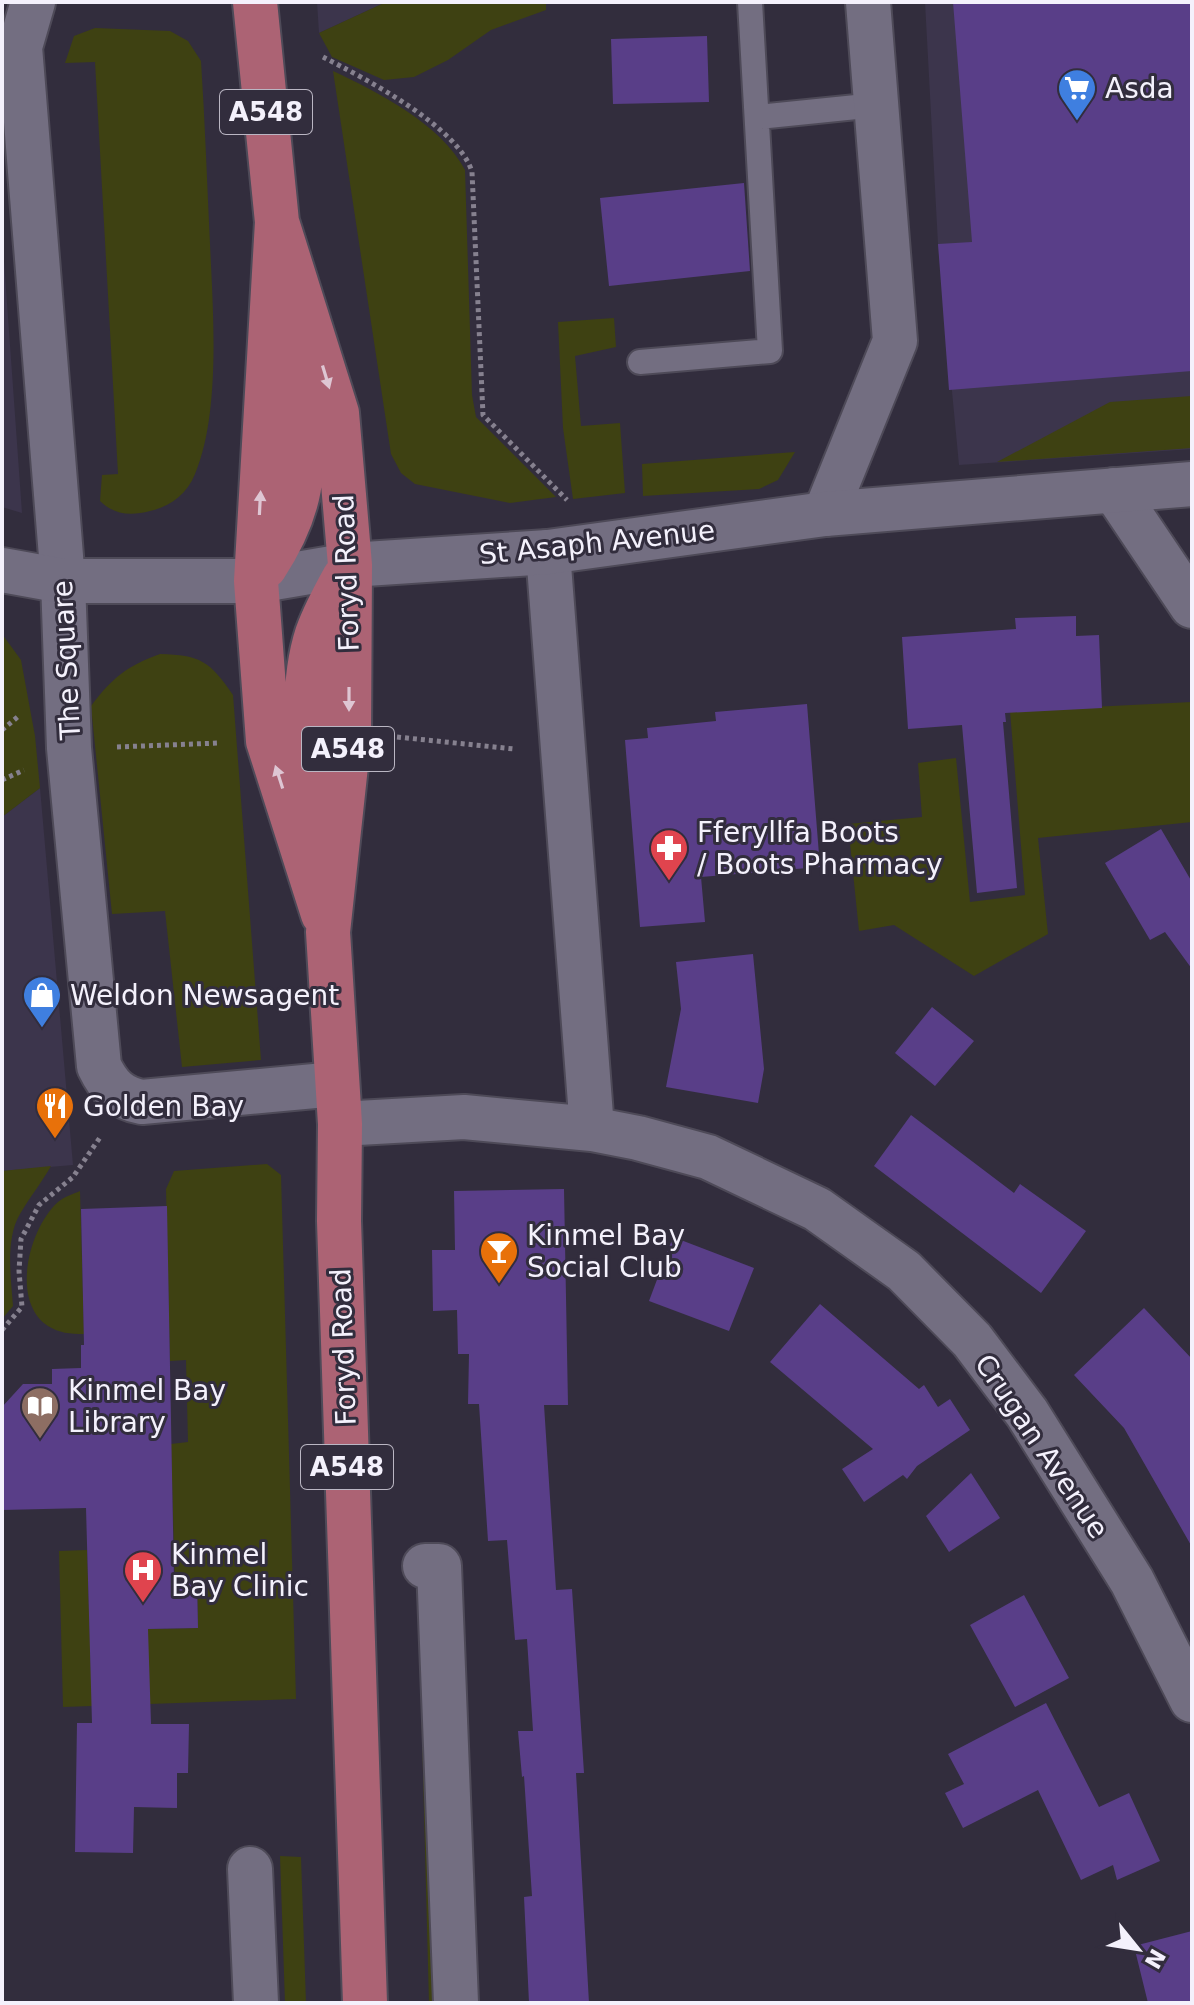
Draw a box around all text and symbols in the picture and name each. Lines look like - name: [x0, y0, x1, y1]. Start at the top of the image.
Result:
- supermarket icon: Asda: [1056, 67, 1098, 122]
- place label: Asda: [1105, 72, 1174, 105]
- road number: A548: [220, 90, 312, 134]
- one-way arrow: [320, 365, 333, 389]
- one-way arrow: [254, 490, 267, 515]
- street label: Foryd Road: [327, 494, 366, 652]
- street label: St Asaph Avenue: [477, 514, 717, 571]
- street label: The Square: [46, 579, 87, 742]
- one-way arrow: [343, 687, 355, 712]
- road number: A548: [302, 727, 394, 771]
- one-way arrow: [273, 765, 285, 789]
- place label: Fferyllfa Boots / Boots Pharmacy: [697, 816, 942, 881]
- pharmacy icon: Fferyllfa Boots / Boots Pharmacy: [648, 827, 690, 882]
- shop icon: Weldon Newsagent: [21, 974, 63, 1029]
- place label: Weldon Newsagent: [70, 979, 339, 1012]
- restaurant icon: Golden Bay: [34, 1085, 76, 1140]
- place label: Golden Bay: [83, 1090, 244, 1123]
- place label: Kinmel Bay Social Club: [527, 1219, 685, 1284]
- bar icon: Kinmel Bay Social Club: [478, 1230, 520, 1285]
- street label: Foryd Road: [324, 1268, 363, 1426]
- street label: Crugan Avenue: [968, 1348, 1115, 1544]
- place label: Kinmel Bay Library: [68, 1374, 226, 1439]
- library icon: Kinmel Bay Library: [19, 1385, 61, 1440]
- road number: A548: [301, 1445, 393, 1489]
- place label: Kinmel Bay Clinic: [171, 1538, 309, 1603]
- hospital icon: Kinmel Bay Clinic: [122, 1549, 164, 1604]
- north arrow: [1098, 1909, 1178, 1989]
- text: N: [1139, 1945, 1170, 1973]

